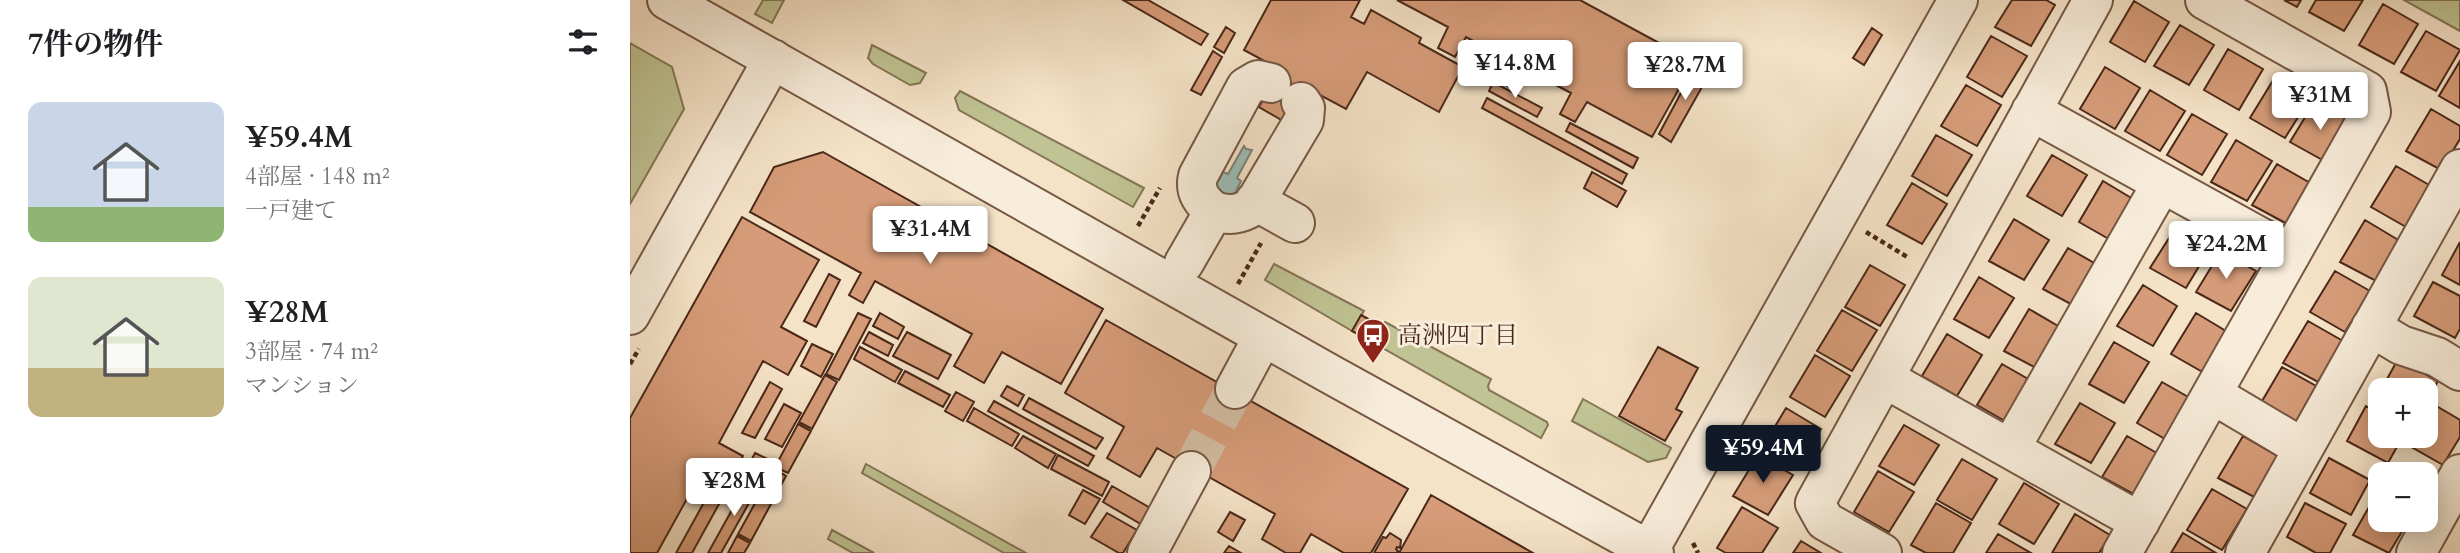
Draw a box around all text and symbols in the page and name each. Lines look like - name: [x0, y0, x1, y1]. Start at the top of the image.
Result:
- icon: filters: [564, 23, 602, 61]
- text: 7件の物件: [28, 24, 163, 65]
- pin: ¥14.8M: [1458, 41, 1572, 100]
- pin: ¥28.7M: [1628, 42, 1742, 102]
- text: ¥14.8M: [1474, 47, 1556, 78]
- text: ¥28.7M: [1644, 49, 1726, 80]
- pin: ¥31M: [2279, 72, 2361, 132]
- text: ¥31M: [2288, 79, 2352, 110]
- text: ¥59.4M: [245, 117, 353, 158]
- icon: home: [84, 130, 168, 214]
- text: 4部屋 · 148 m²: [245, 161, 390, 192]
- text: 一戸建て: [245, 195, 337, 226]
- pin: ¥31.4M: [873, 206, 987, 266]
- text: ¥31.4M: [889, 213, 971, 244]
- pin: ¥24.2M: [2169, 222, 2283, 281]
- text: ¥24.2M: [2185, 228, 2267, 259]
- text: ¥28M: [245, 292, 329, 333]
- icon: home: [84, 305, 168, 389]
- bus stop icon: 高洲四丁目: [1354, 316, 1392, 365]
- place label: 高洲四丁目: [1398, 319, 1518, 352]
- text: 3部屋 · 74 m²: [245, 336, 378, 367]
- text: マンション: [245, 370, 359, 401]
- map controls: [2368, 378, 2438, 532]
- button: +: [2368, 378, 2438, 448]
- pin: ¥59.4M: [1706, 426, 1820, 485]
- text: ¥59.4M: [1722, 432, 1804, 463]
- pin: ¥28M: [693, 458, 775, 518]
- button: −: [2368, 462, 2438, 532]
- text: ¥28M: [702, 465, 766, 496]

